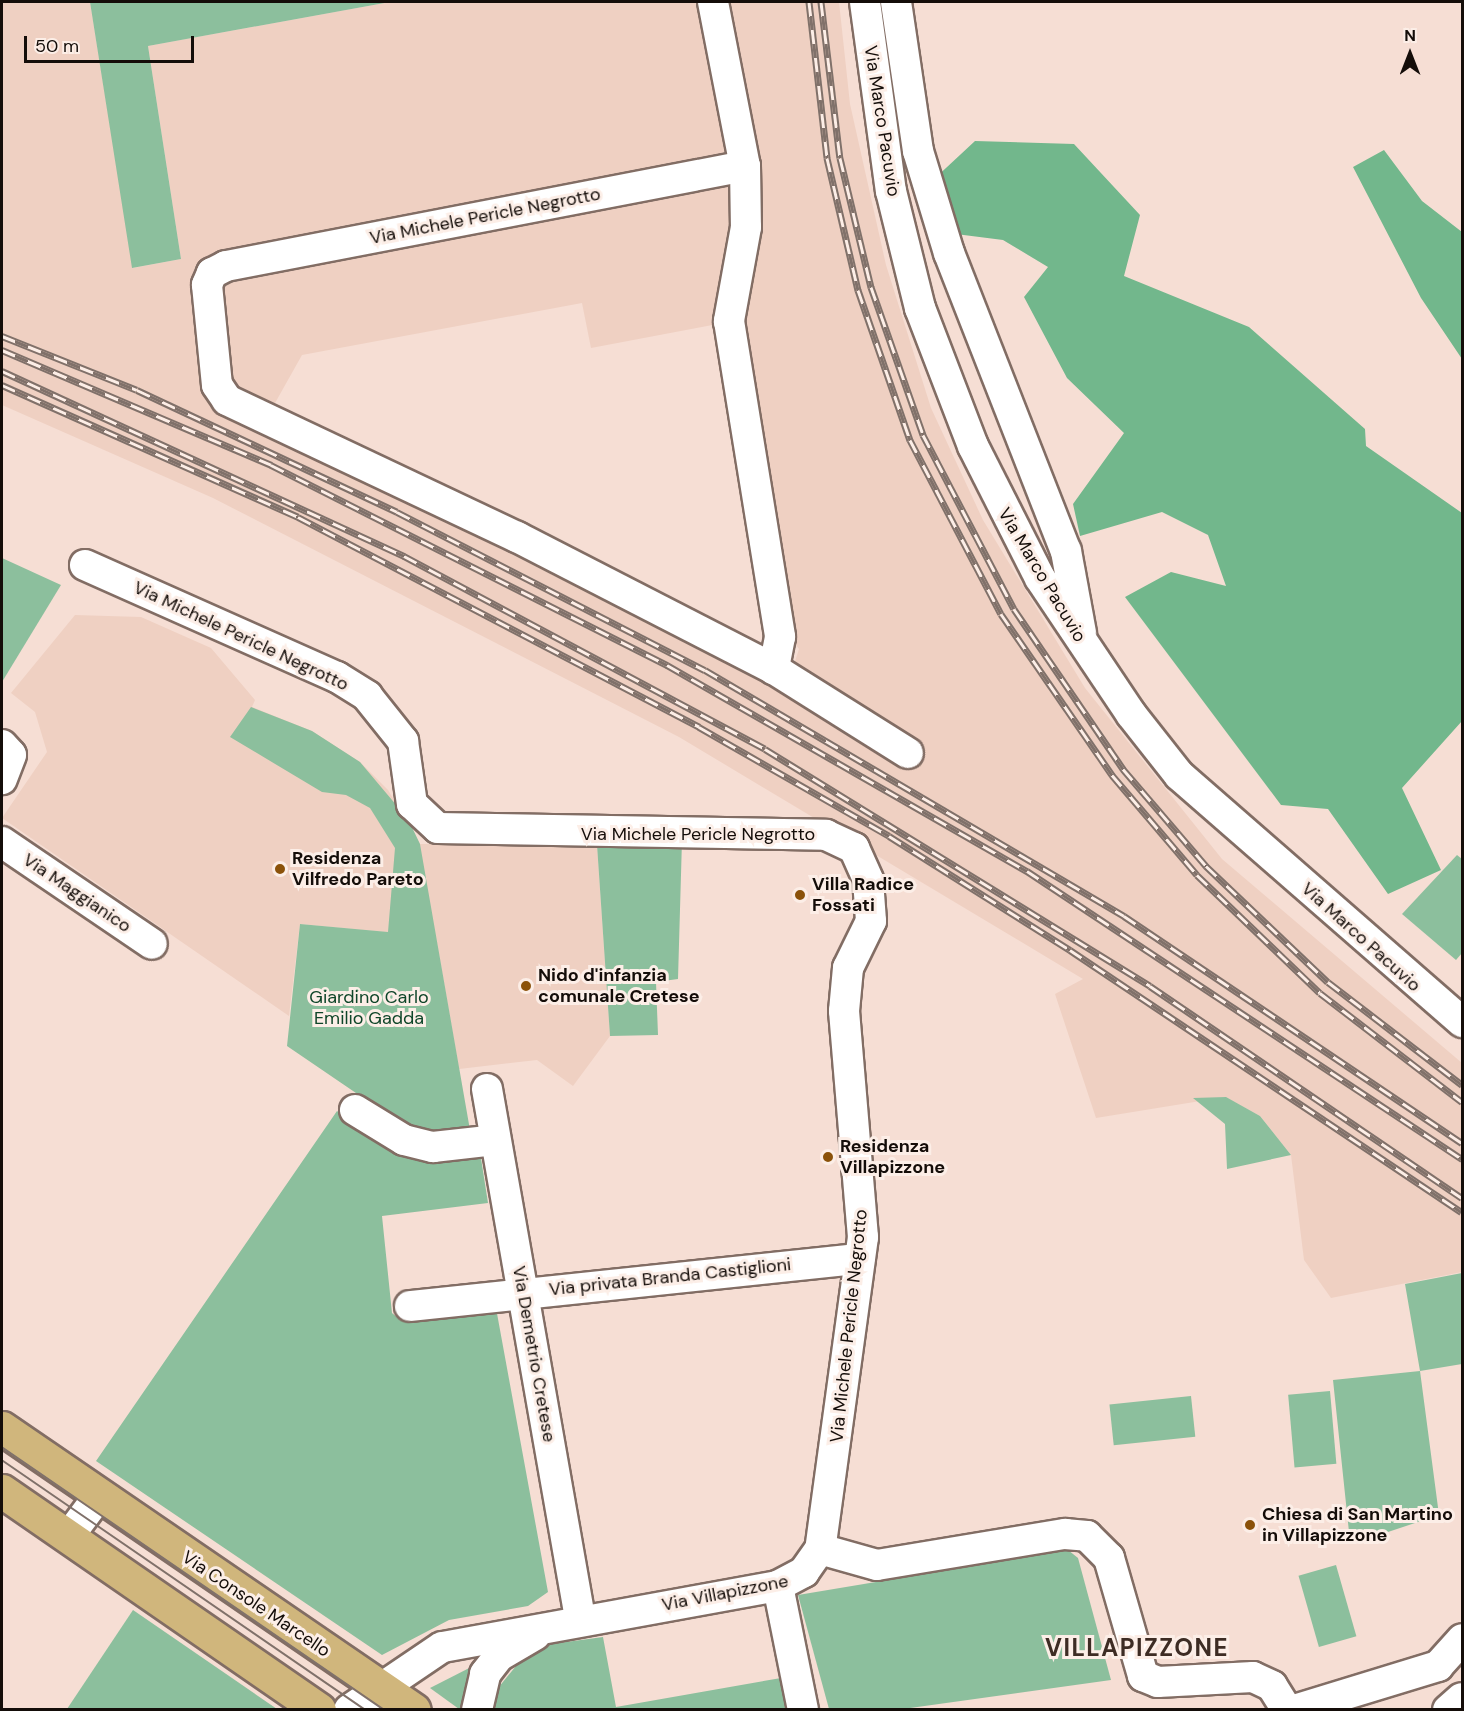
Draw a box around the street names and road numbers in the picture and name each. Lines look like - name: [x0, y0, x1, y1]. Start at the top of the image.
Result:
- street label: Via Marco Pacuvio: [859, 44, 905, 198]
- street label: Via Michele Pericle Negrotto: [368, 183, 602, 249]
- street label: Via Marco Pacuvio: [993, 504, 1091, 646]
- street label: Via Michele Pericle Negrotto: [130, 577, 352, 695]
- street label: Via Michele Pericle Negrotto: [581, 823, 815, 845]
- street label: Via Maggianico: [19, 849, 135, 937]
- street label: Via Marco Pacuvio: [1297, 878, 1425, 996]
- street label: Via Michele Pericle Negrotto: [826, 1208, 872, 1444]
- street label: Via privata Branda Castiglioni: [548, 1254, 792, 1300]
- street label: Via Demetrio Cretese: [508, 1264, 560, 1444]
- street label: Via Console Marcello: [178, 1546, 334, 1662]
- street label: Via Villapizzone: [660, 1570, 790, 1616]

